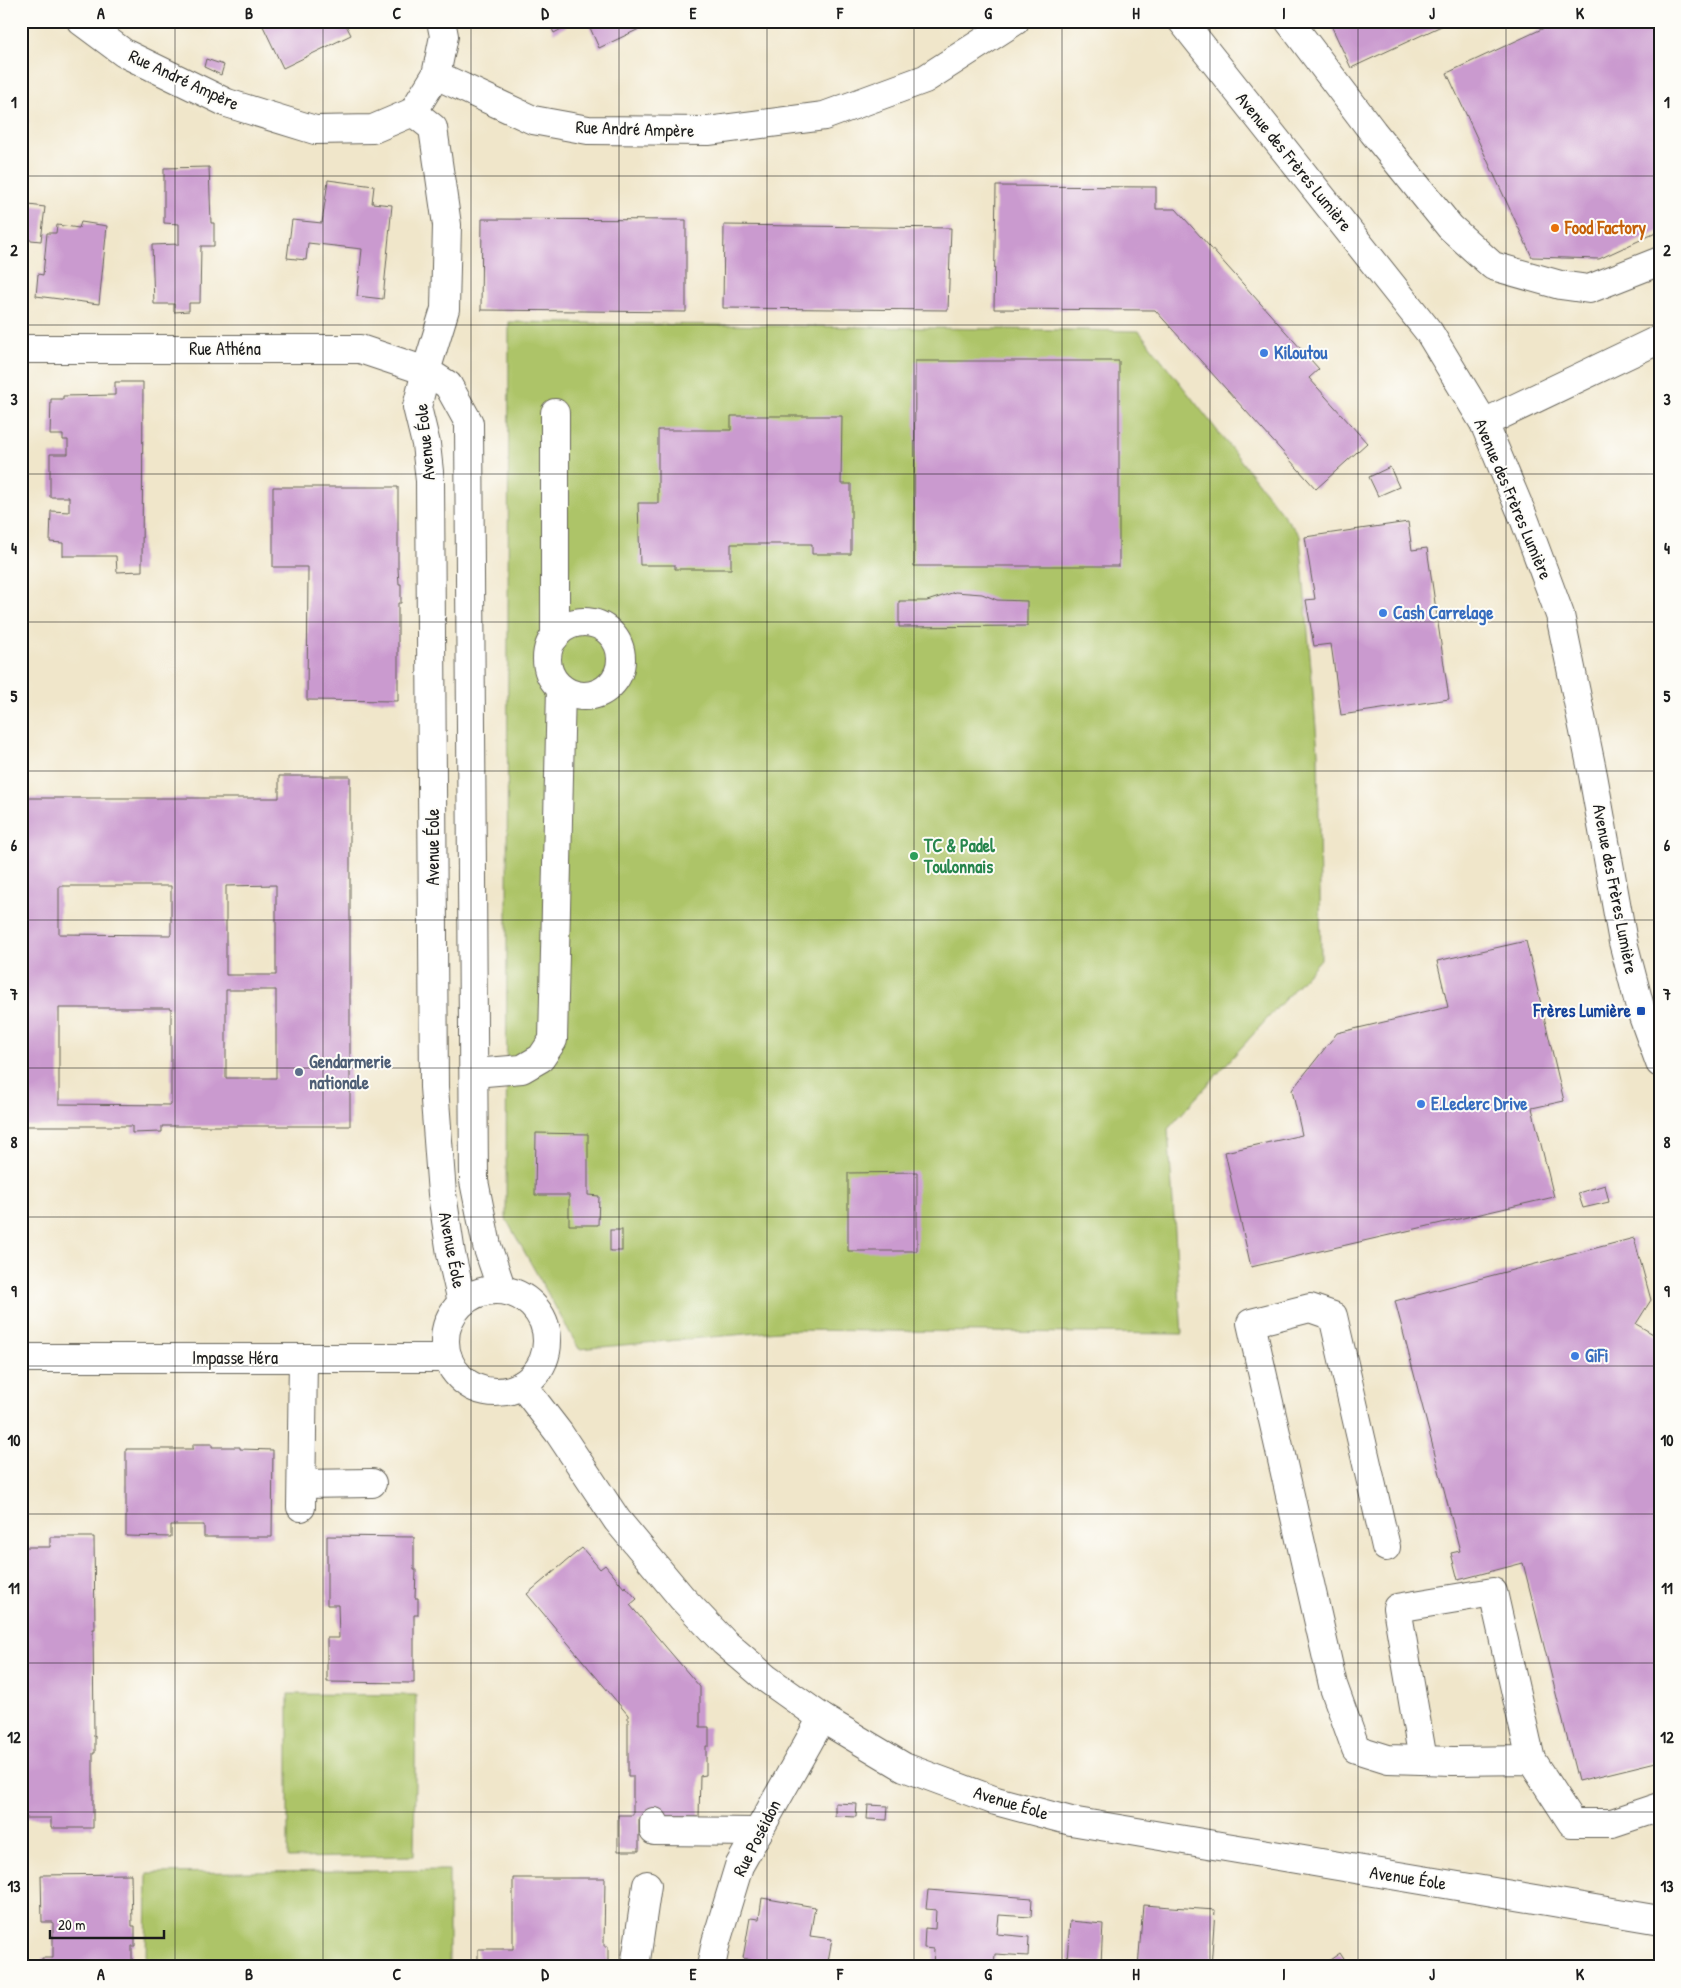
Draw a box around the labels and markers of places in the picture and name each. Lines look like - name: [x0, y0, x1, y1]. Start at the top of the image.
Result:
- place label: Food Factory: [1564, 215, 1647, 241]
- marker: Food Factory: [1549, 222, 1561, 234]
- place label: Kiloutou: [1274, 340, 1328, 365]
- marker: Kiloutou: [1258, 347, 1270, 359]
- place label: Cash Carrelage: [1393, 600, 1494, 626]
- marker: Cash Carrelage: [1377, 607, 1389, 619]
- place label: TC & Padel Toulonnais: [923, 833, 996, 879]
- marker: TC & Padel Toulonnais: [908, 850, 920, 862]
- place label: Frères Lumière: [1533, 998, 1632, 1023]
- marker: Frères Lumière: [1635, 1005, 1647, 1017]
- place label: Gendarmerie nationale: [309, 1049, 392, 1095]
- marker: Gendarmerie nationale: [293, 1066, 305, 1078]
- place label: E.Leclerc Drive: [1431, 1091, 1528, 1116]
- marker: E.Leclerc Drive: [1415, 1098, 1427, 1110]
- place label: GiFi: [1585, 1343, 1608, 1368]
- marker: GiFi: [1569, 1350, 1581, 1362]

